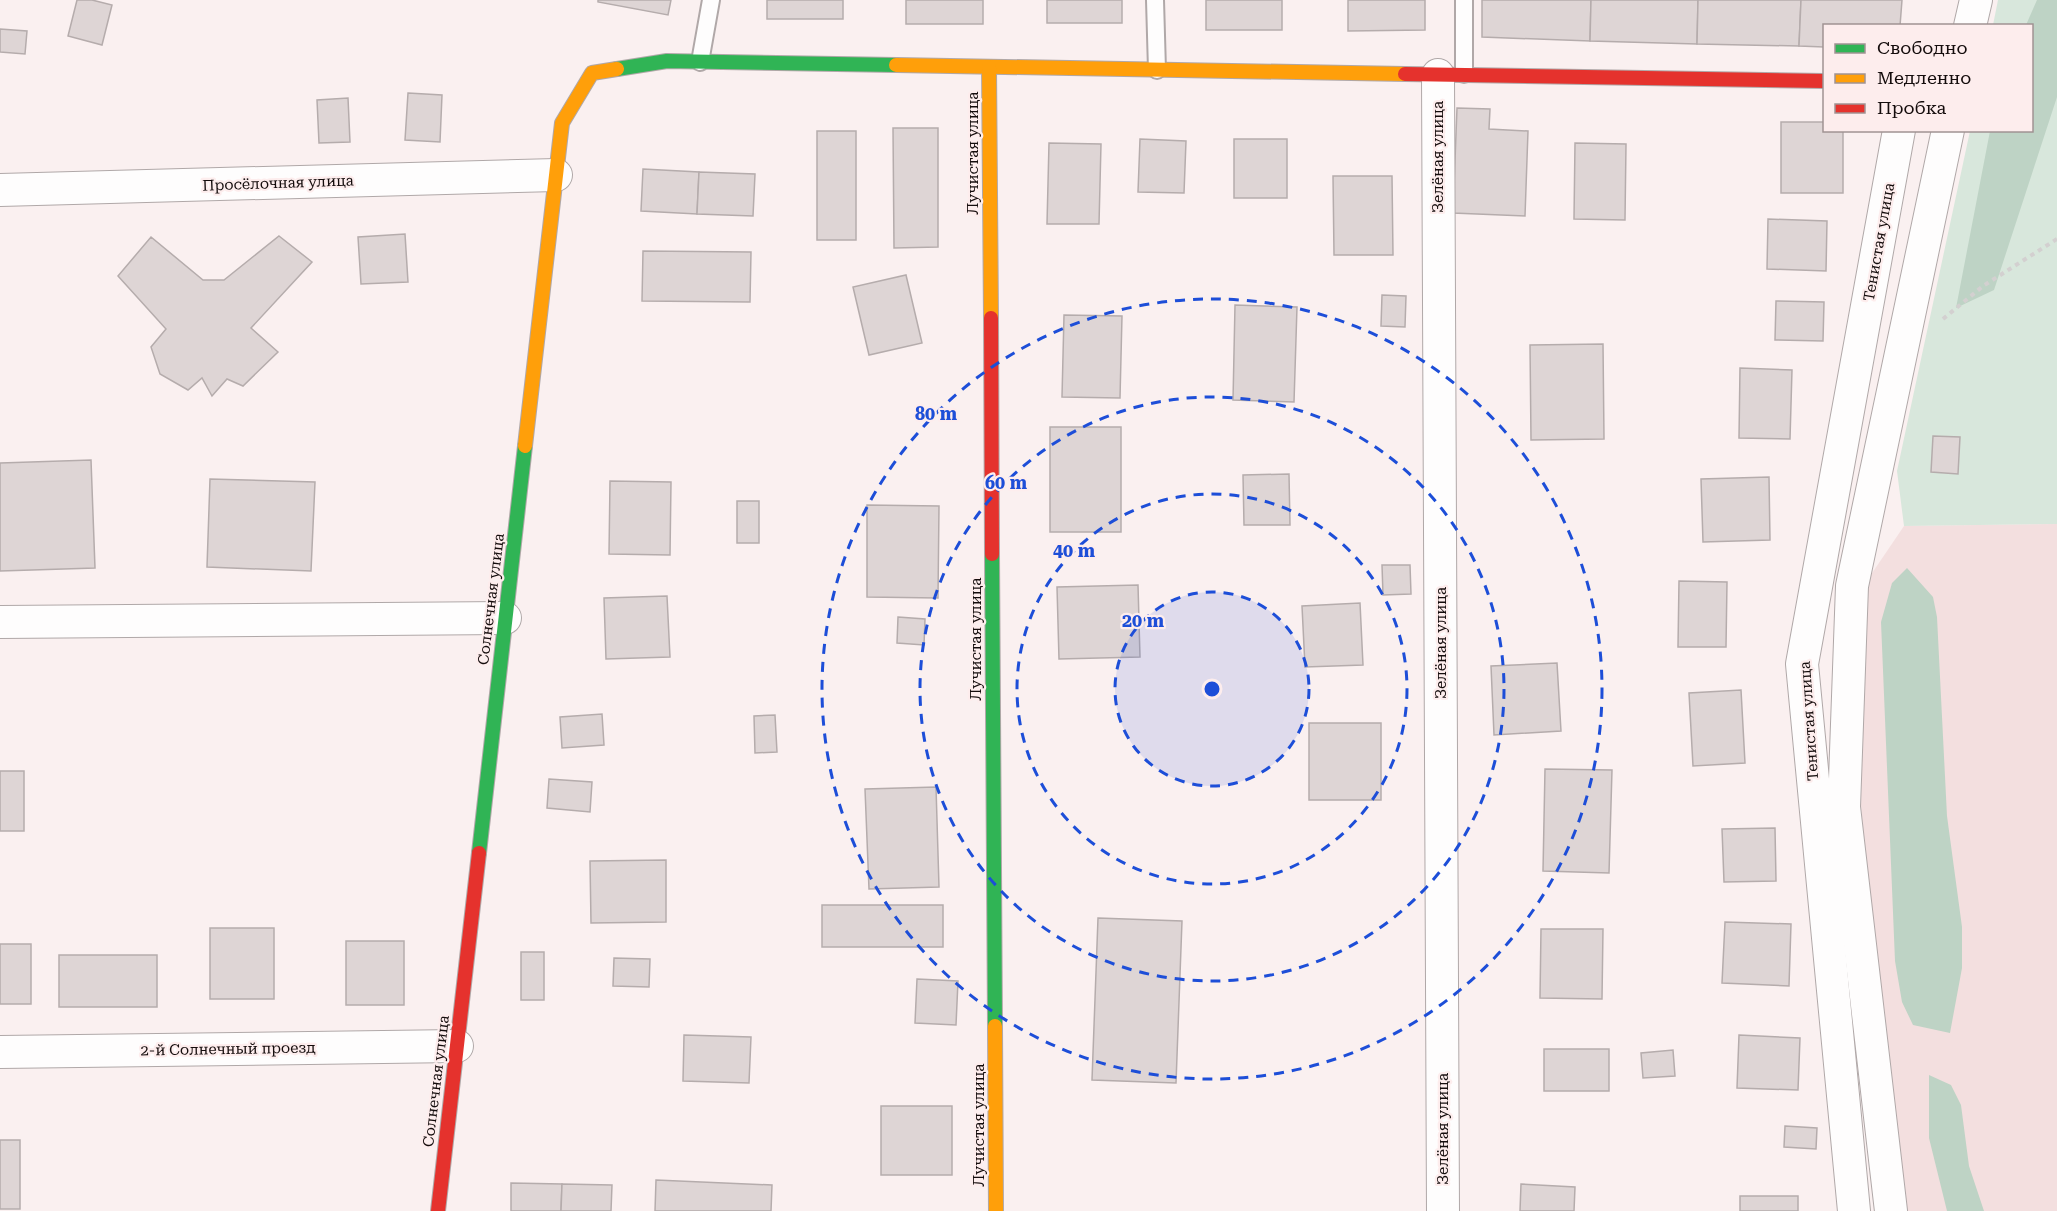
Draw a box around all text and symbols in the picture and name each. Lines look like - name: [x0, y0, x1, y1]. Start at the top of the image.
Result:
- legend: [1823, 24, 2033, 132]
- text: Свободно: [1877, 37, 1967, 58]
- text: Медленно: [1877, 67, 1971, 88]
- street label: Лучистая улица: [964, 92, 982, 214]
- text: Пробка: [1877, 97, 1946, 118]
- street label: Зелёная улица: [1429, 101, 1447, 213]
- street label: Просёлочная улица: [202, 171, 354, 195]
- street label: Тенистая улица: [1860, 181, 1898, 303]
- text: 80 m: [915, 403, 958, 424]
- text: 60 m: [985, 472, 1028, 493]
- street label: Солнечная улица: [474, 532, 508, 666]
- text: 40 m: [1053, 540, 1096, 561]
- street label: Лучистая улица: [967, 578, 985, 700]
- street label: Зелёная улица: [1432, 587, 1450, 699]
- text: 20 m: [1122, 610, 1165, 631]
- street label: Тенистая улица: [1796, 661, 1822, 781]
- centre of rings: [1202, 679, 1222, 699]
- street label: Солнечная улица: [419, 1014, 453, 1148]
- street label: 2-й Солнечный проезд: [140, 1038, 316, 1060]
- street label: Лучистая улица: [970, 1064, 988, 1186]
- street label: Зелёная улица: [1434, 1073, 1452, 1185]

